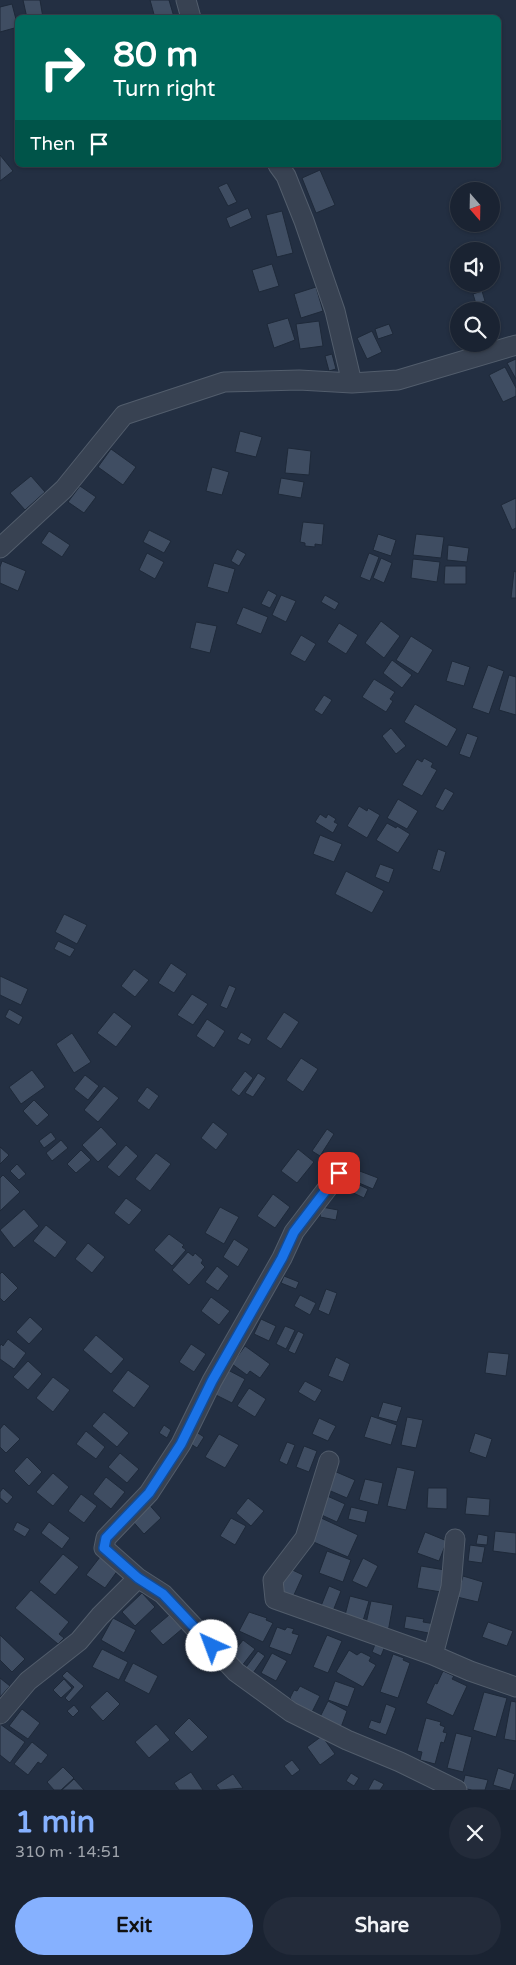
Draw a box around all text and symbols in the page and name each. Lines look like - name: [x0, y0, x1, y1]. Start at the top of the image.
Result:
- text: 80 m: [113, 34, 198, 76]
- icon: right: [30, 35, 95, 100]
- text: Turn right: [113, 76, 215, 102]
- icon: arrive: [85, 130, 113, 158]
- text: Then: [30, 133, 75, 155]
- north arrow: [450, 182, 500, 232]
- map controls: [450, 182, 500, 352]
- button: sound: [450, 242, 500, 292]
- button: search: [450, 302, 500, 352]
- pin: [318, 1152, 360, 1194]
- icon: arrive: [325, 1159, 353, 1187]
- position arrow: [185, 1619, 237, 1671]
- text: 1 min: [15, 1804, 95, 1841]
- button: close: [449, 1807, 501, 1859]
- text: 310 m · 14:51: [15, 1842, 121, 1862]
- button: Exit: [15, 1897, 253, 1955]
- button: Share: [263, 1897, 501, 1955]

